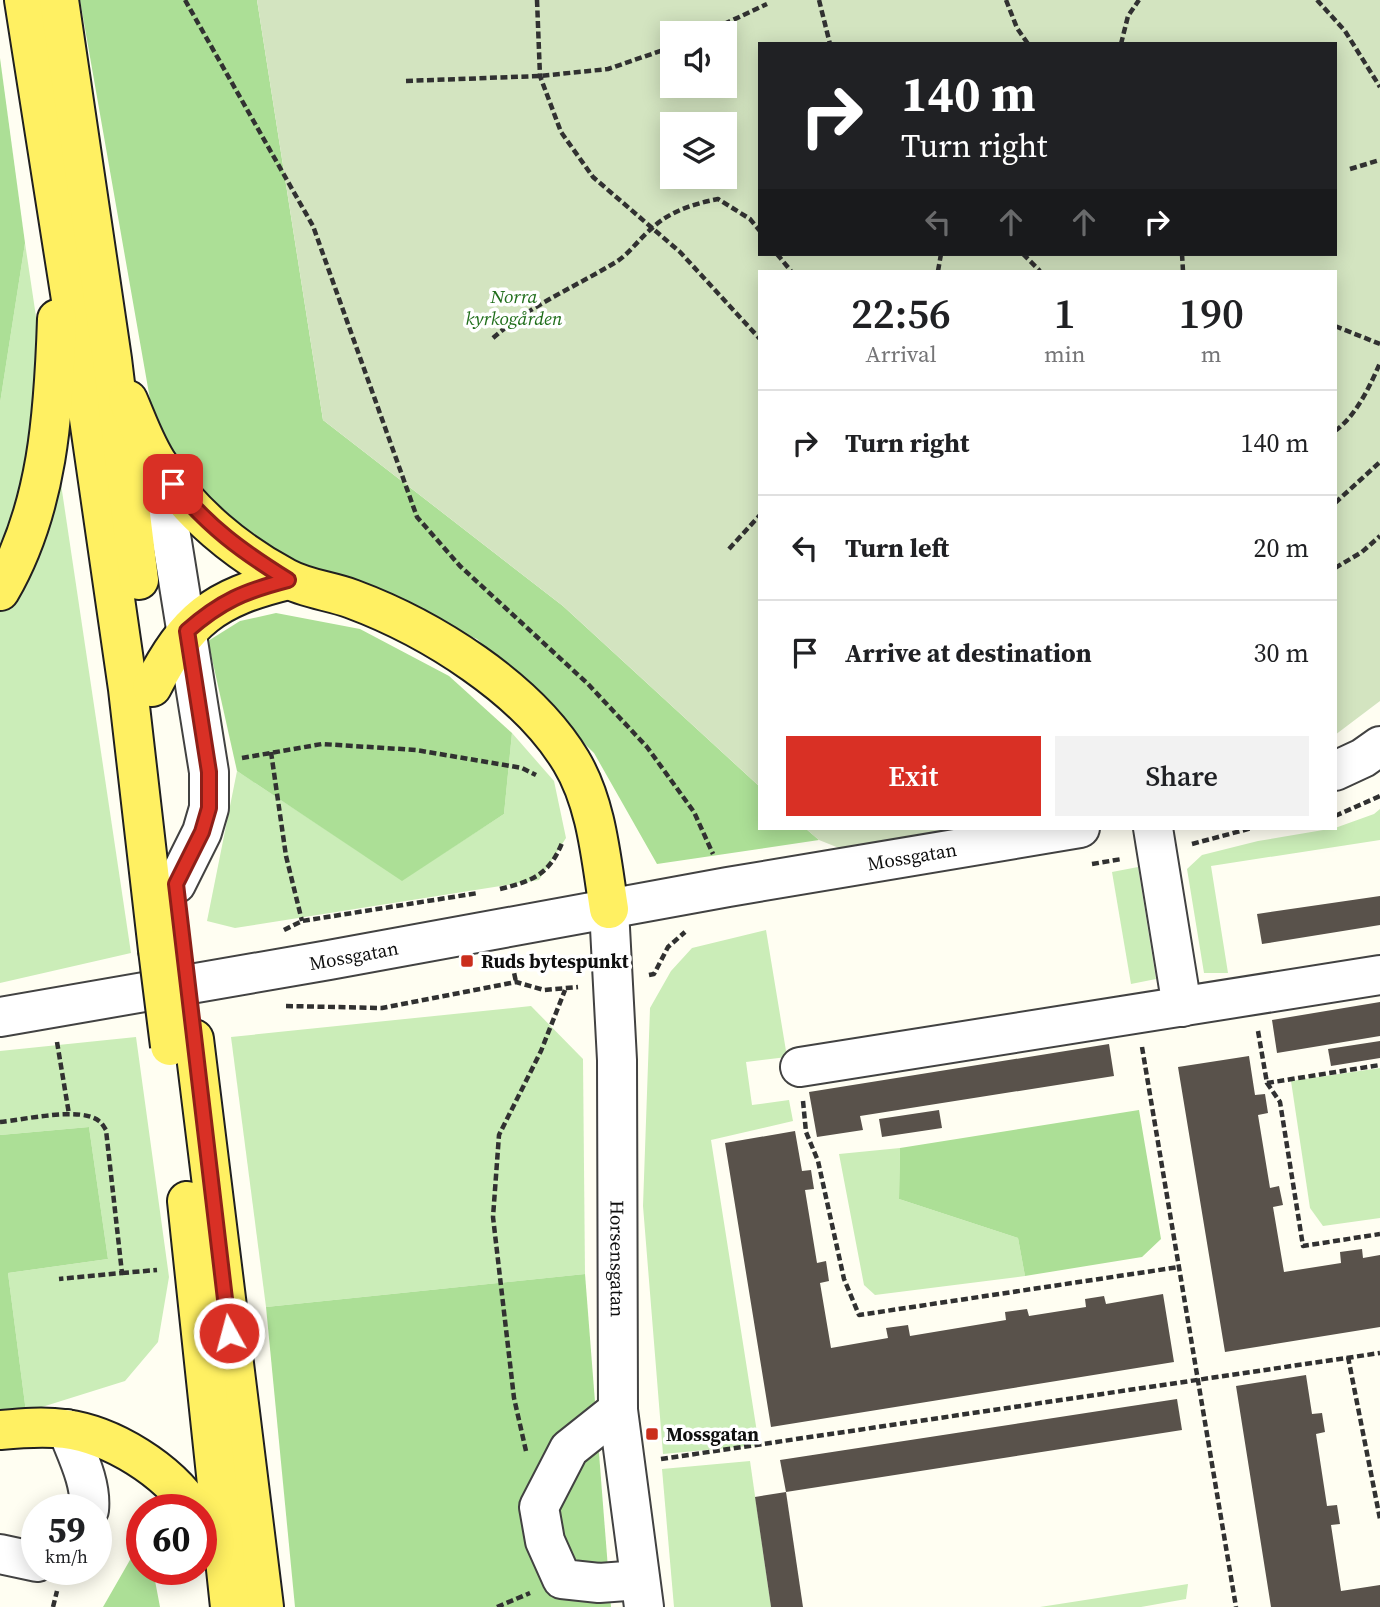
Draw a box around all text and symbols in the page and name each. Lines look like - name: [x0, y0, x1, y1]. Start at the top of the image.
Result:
- map controls: [660, 21, 737, 189]
- button: sound: [660, 21, 737, 98]
- text: 140 m: [901, 60, 1036, 127]
- icon: right: [786, 70, 877, 161]
- button: layers: [660, 112, 737, 189]
- text: Turn right: [901, 124, 1047, 168]
- icon: left: [919, 203, 957, 241]
- icon: ahead: [992, 203, 1030, 241]
- icon: ahead: [1065, 203, 1103, 241]
- icon: right: [1138, 203, 1176, 241]
- park label: Norra kyrkogården: [465, 283, 563, 331]
- text: 22:56: [851, 284, 951, 342]
- text: 1: [1054, 284, 1076, 342]
- text: 190: [1178, 284, 1244, 342]
- text: Arrival: [865, 338, 937, 370]
- text: min: [1044, 338, 1085, 370]
- text: m: [1201, 338, 1222, 370]
- icon: right: [786, 424, 824, 462]
- text: Turn right: [845, 425, 969, 461]
- text: 140 m: [1241, 425, 1309, 461]
- pin: [143, 454, 203, 514]
- icon: arrive: [154, 465, 192, 503]
- icon: left: [786, 529, 824, 567]
- text: Turn left: [845, 530, 949, 566]
- text: 20 m: [1254, 530, 1309, 566]
- icon: arrive: [786, 634, 824, 672]
- text: Arrive at destination: [845, 635, 1092, 671]
- text: 30 m: [1254, 635, 1309, 671]
- button: Exit: [786, 736, 1041, 816]
- button: Share: [1055, 736, 1309, 816]
- street label: Mossgatan: [865, 836, 959, 876]
- street label: Mossgatan: [307, 935, 400, 976]
- place label: Ruds bytespunkt: [481, 948, 629, 974]
- marker: Ruds bytespunkt: [459, 953, 475, 969]
- street label: Horsensgatan: [604, 1200, 631, 1317]
- position arrow: [192, 1296, 266, 1370]
- place label: Mossgatan: [666, 1421, 759, 1447]
- marker: Mossgatan: [644, 1426, 660, 1442]
- speed limit sign: 60: [126, 1494, 217, 1585]
- text: 59: [48, 1506, 85, 1554]
- text: km/h: [45, 1544, 88, 1569]

